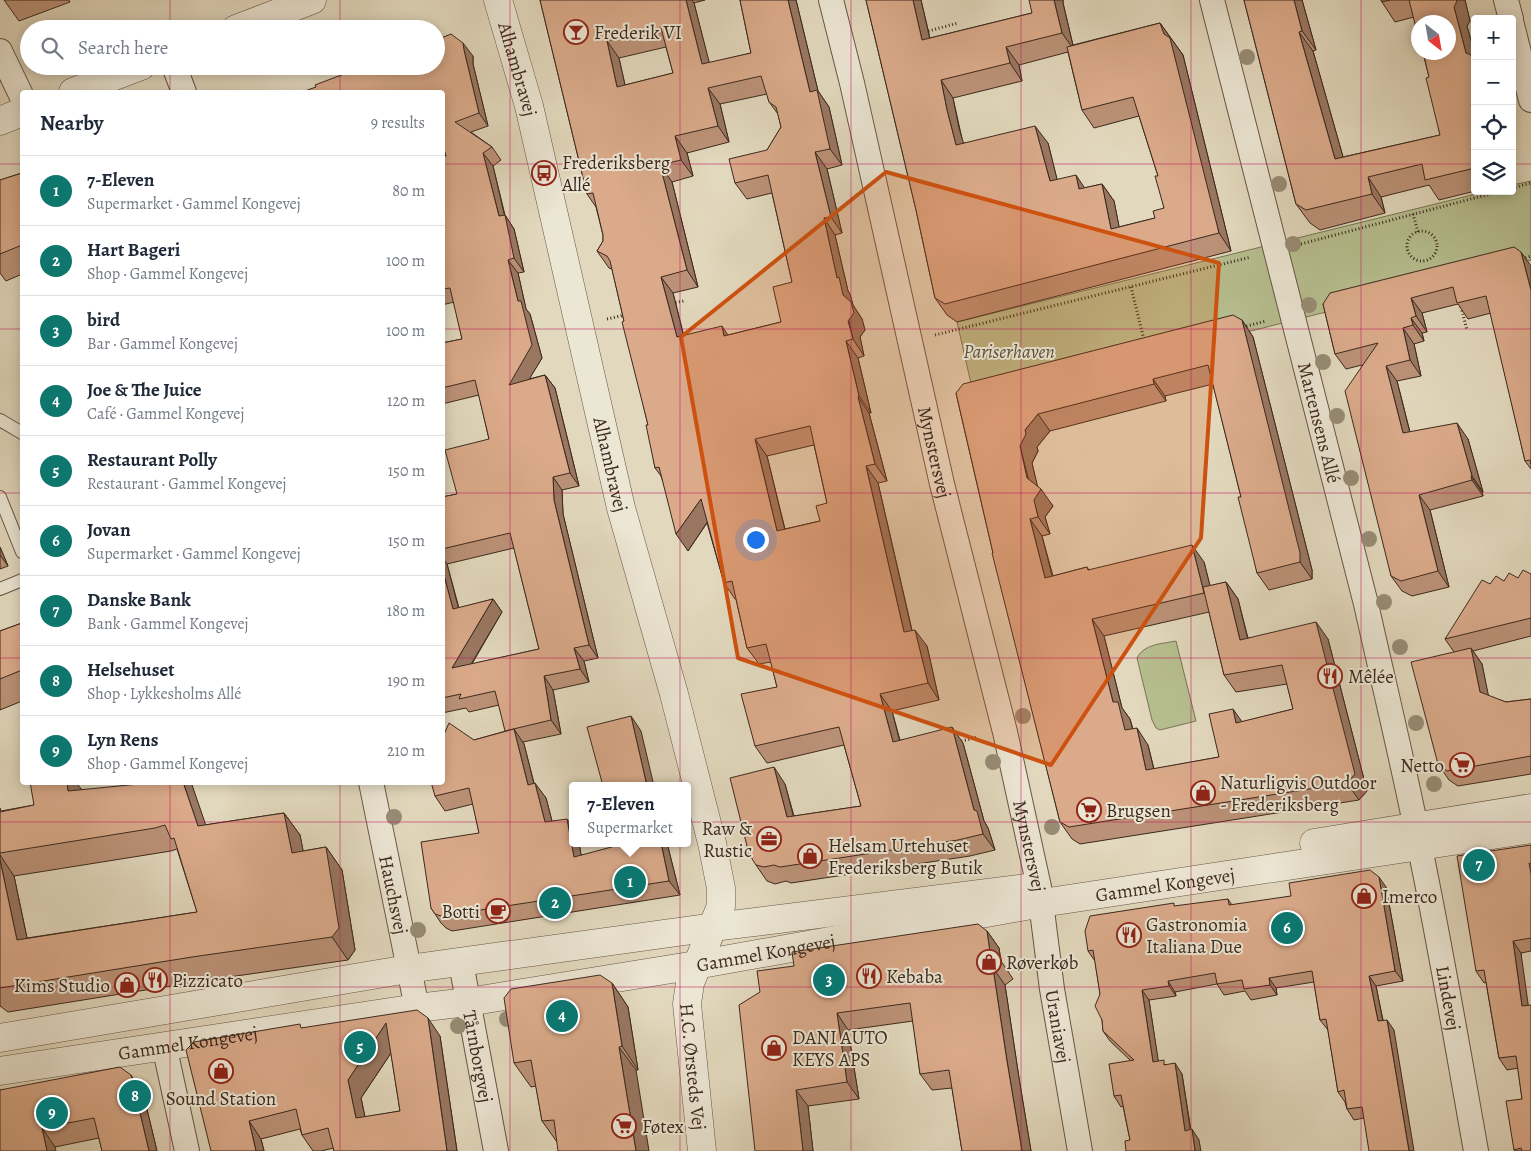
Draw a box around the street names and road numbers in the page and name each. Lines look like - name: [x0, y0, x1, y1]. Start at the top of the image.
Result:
- street label: Alhambravej: [491, 18, 543, 119]
- street label: Martensens Allé: [1291, 360, 1347, 486]
- street label: Mynstersvej: [911, 404, 957, 501]
- street label: Alhambravej: [586, 413, 634, 515]
- street label: Mynstersvej: [1006, 798, 1051, 893]
- street label: Hauchsvej: [372, 853, 414, 937]
- street label: Gammel Kongevej: [1094, 862, 1237, 909]
- street label: Gammel Kongevej: [694, 928, 838, 979]
- street label: Lindevej: [1429, 964, 1466, 1033]
- street label: Uraniavej: [1038, 988, 1077, 1065]
- street label: H.C. Ørsteds Vej: [673, 1002, 712, 1131]
- street label: Tårnborgvej: [456, 1008, 499, 1105]
- street label: Gammel Kongevej: [117, 1020, 259, 1067]

